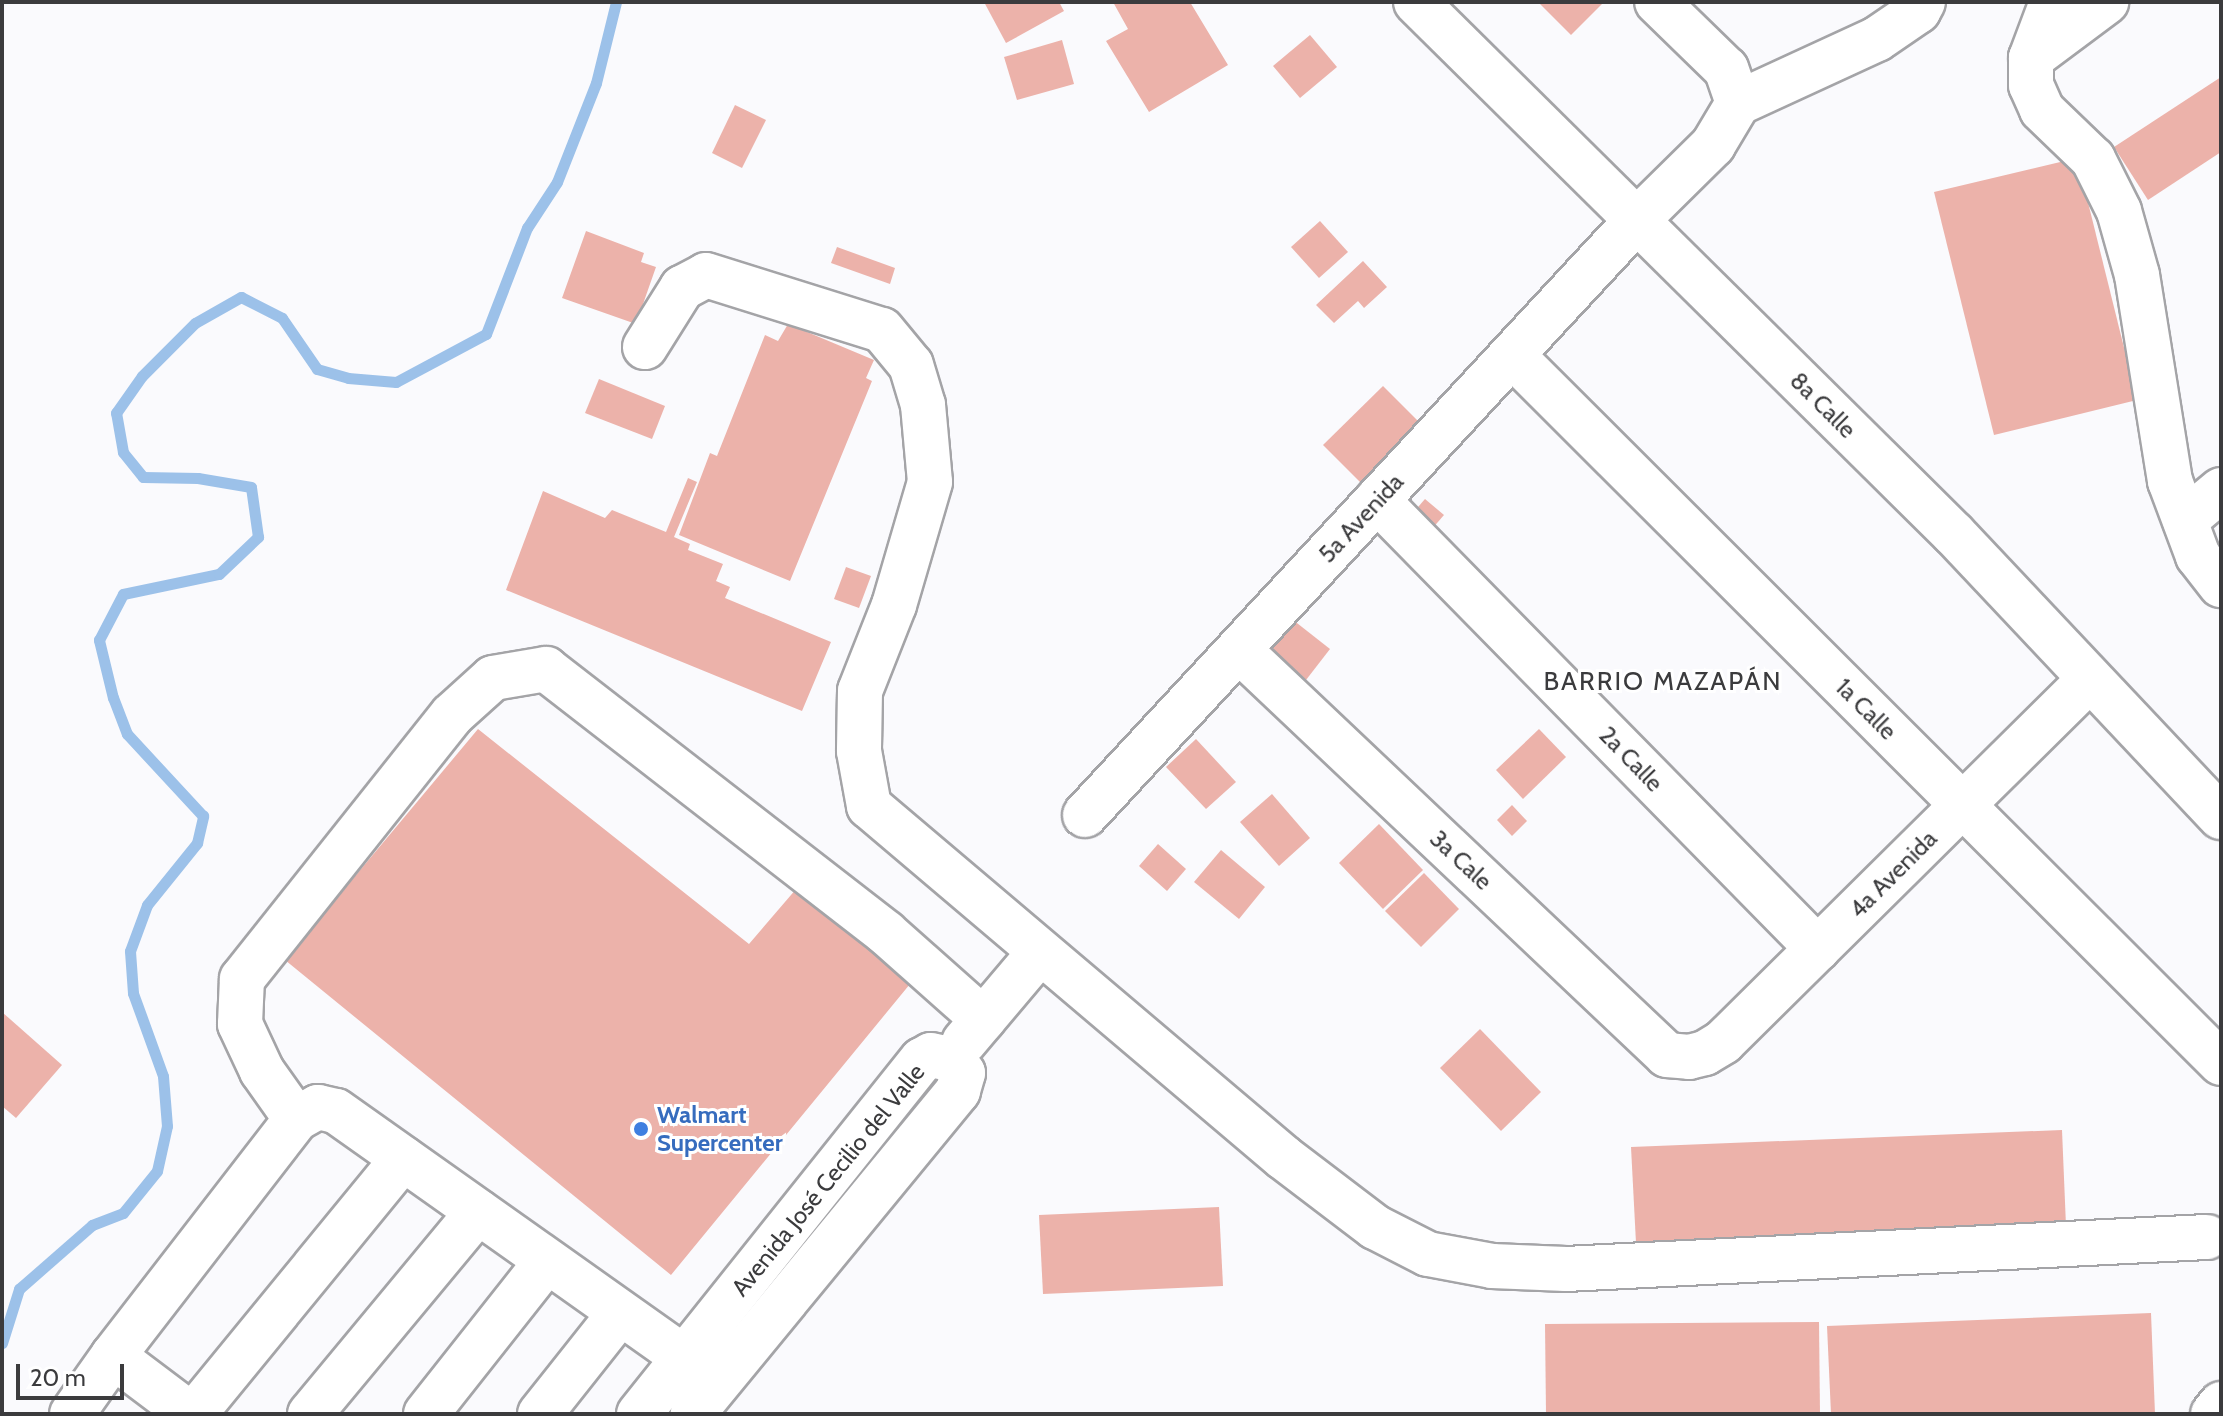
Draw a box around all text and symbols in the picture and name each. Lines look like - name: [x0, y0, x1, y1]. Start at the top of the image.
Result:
- street label: 8a Calle: [1784, 366, 1862, 444]
- street label: 5a Avenida: [1313, 468, 1409, 568]
- district label: BARRIO MAZAPÁN: [1544, 666, 1782, 698]
- street label: 1a Calle: [1829, 672, 1903, 746]
- street label: 2a Calle: [1593, 720, 1669, 798]
- street label: 3a Cale: [1424, 824, 1498, 896]
- street label: 4a Avenida: [1843, 824, 1943, 924]
- street label: Avenida José Cecilio del Valle: [725, 1058, 931, 1302]
- place label: Walmart Supercenter: [657, 1101, 783, 1157]
- marker: Walmart Supercenter: [632, 1120, 650, 1138]
- scale bar: [20, 1348, 128, 1398]
- text: 20 m: [30, 1363, 86, 1392]

